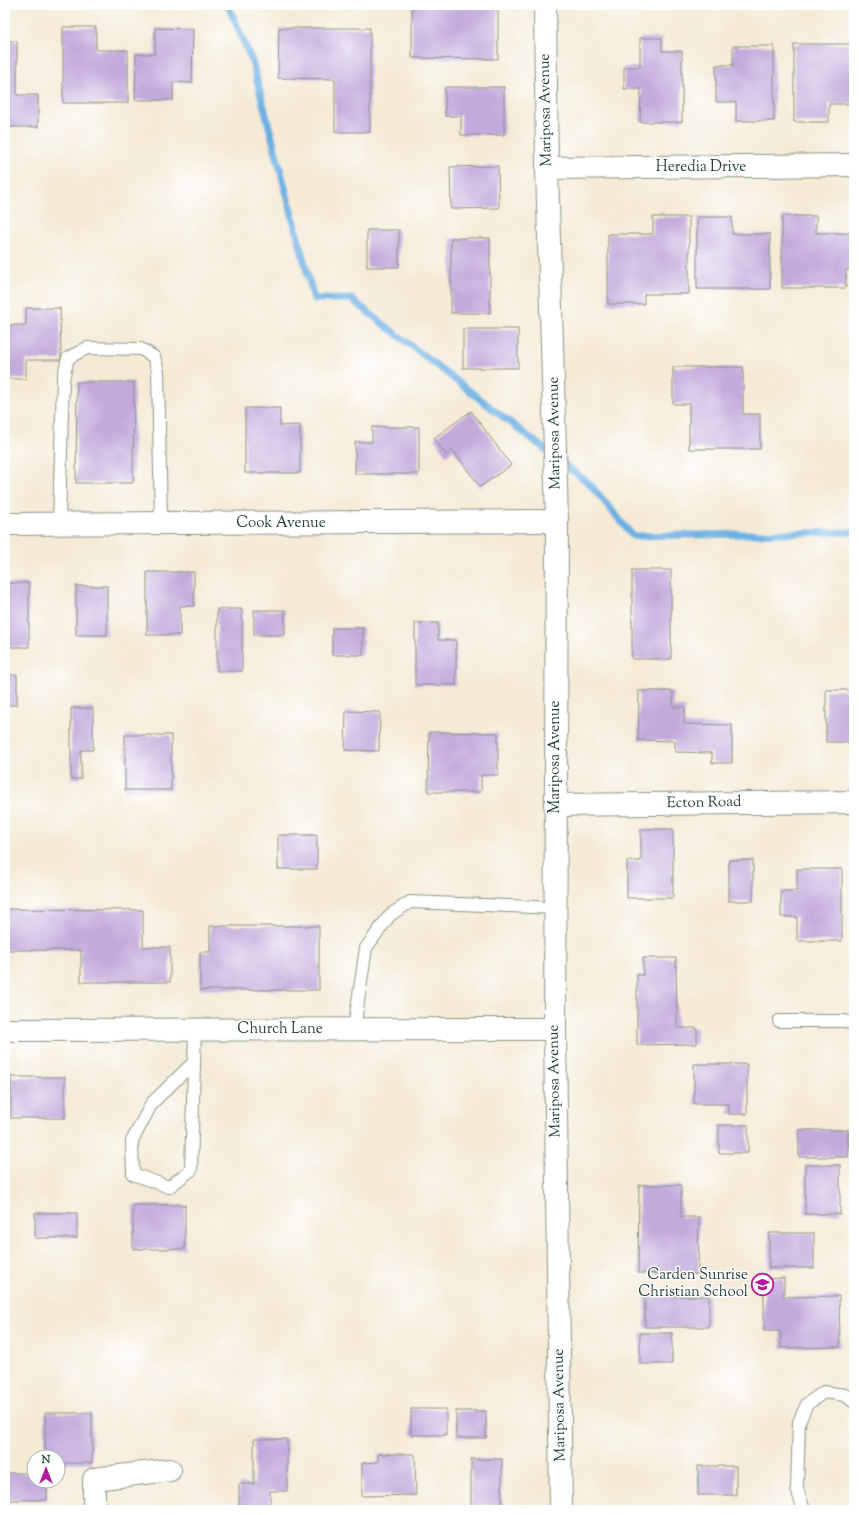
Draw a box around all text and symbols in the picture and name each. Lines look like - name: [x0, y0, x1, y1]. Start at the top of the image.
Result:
- street label: Mariposa Avenue: [535, 53, 557, 167]
- street label: Heredia Drive: [656, 157, 746, 178]
- street label: Mariposa Avenue: [544, 376, 566, 490]
- street label: Cook Avenue: [236, 513, 326, 534]
- street label: Mariposa Avenue: [545, 701, 566, 813]
- street label: Ecton Road: [666, 792, 742, 814]
- street label: Church Lane: [237, 1019, 323, 1040]
- street label: Mariposa Avenue: [544, 1024, 566, 1138]
- place label: Carden Sunrise Christian School: [638, 1265, 748, 1303]
- school or university icon: Carden Sunrise Christian School: [750, 1271, 776, 1297]
- street label: Mariposa Avenue: [549, 1348, 571, 1462]
- north arrow: [26, 1449, 66, 1489]
- text: N: [41, 1452, 51, 1468]

